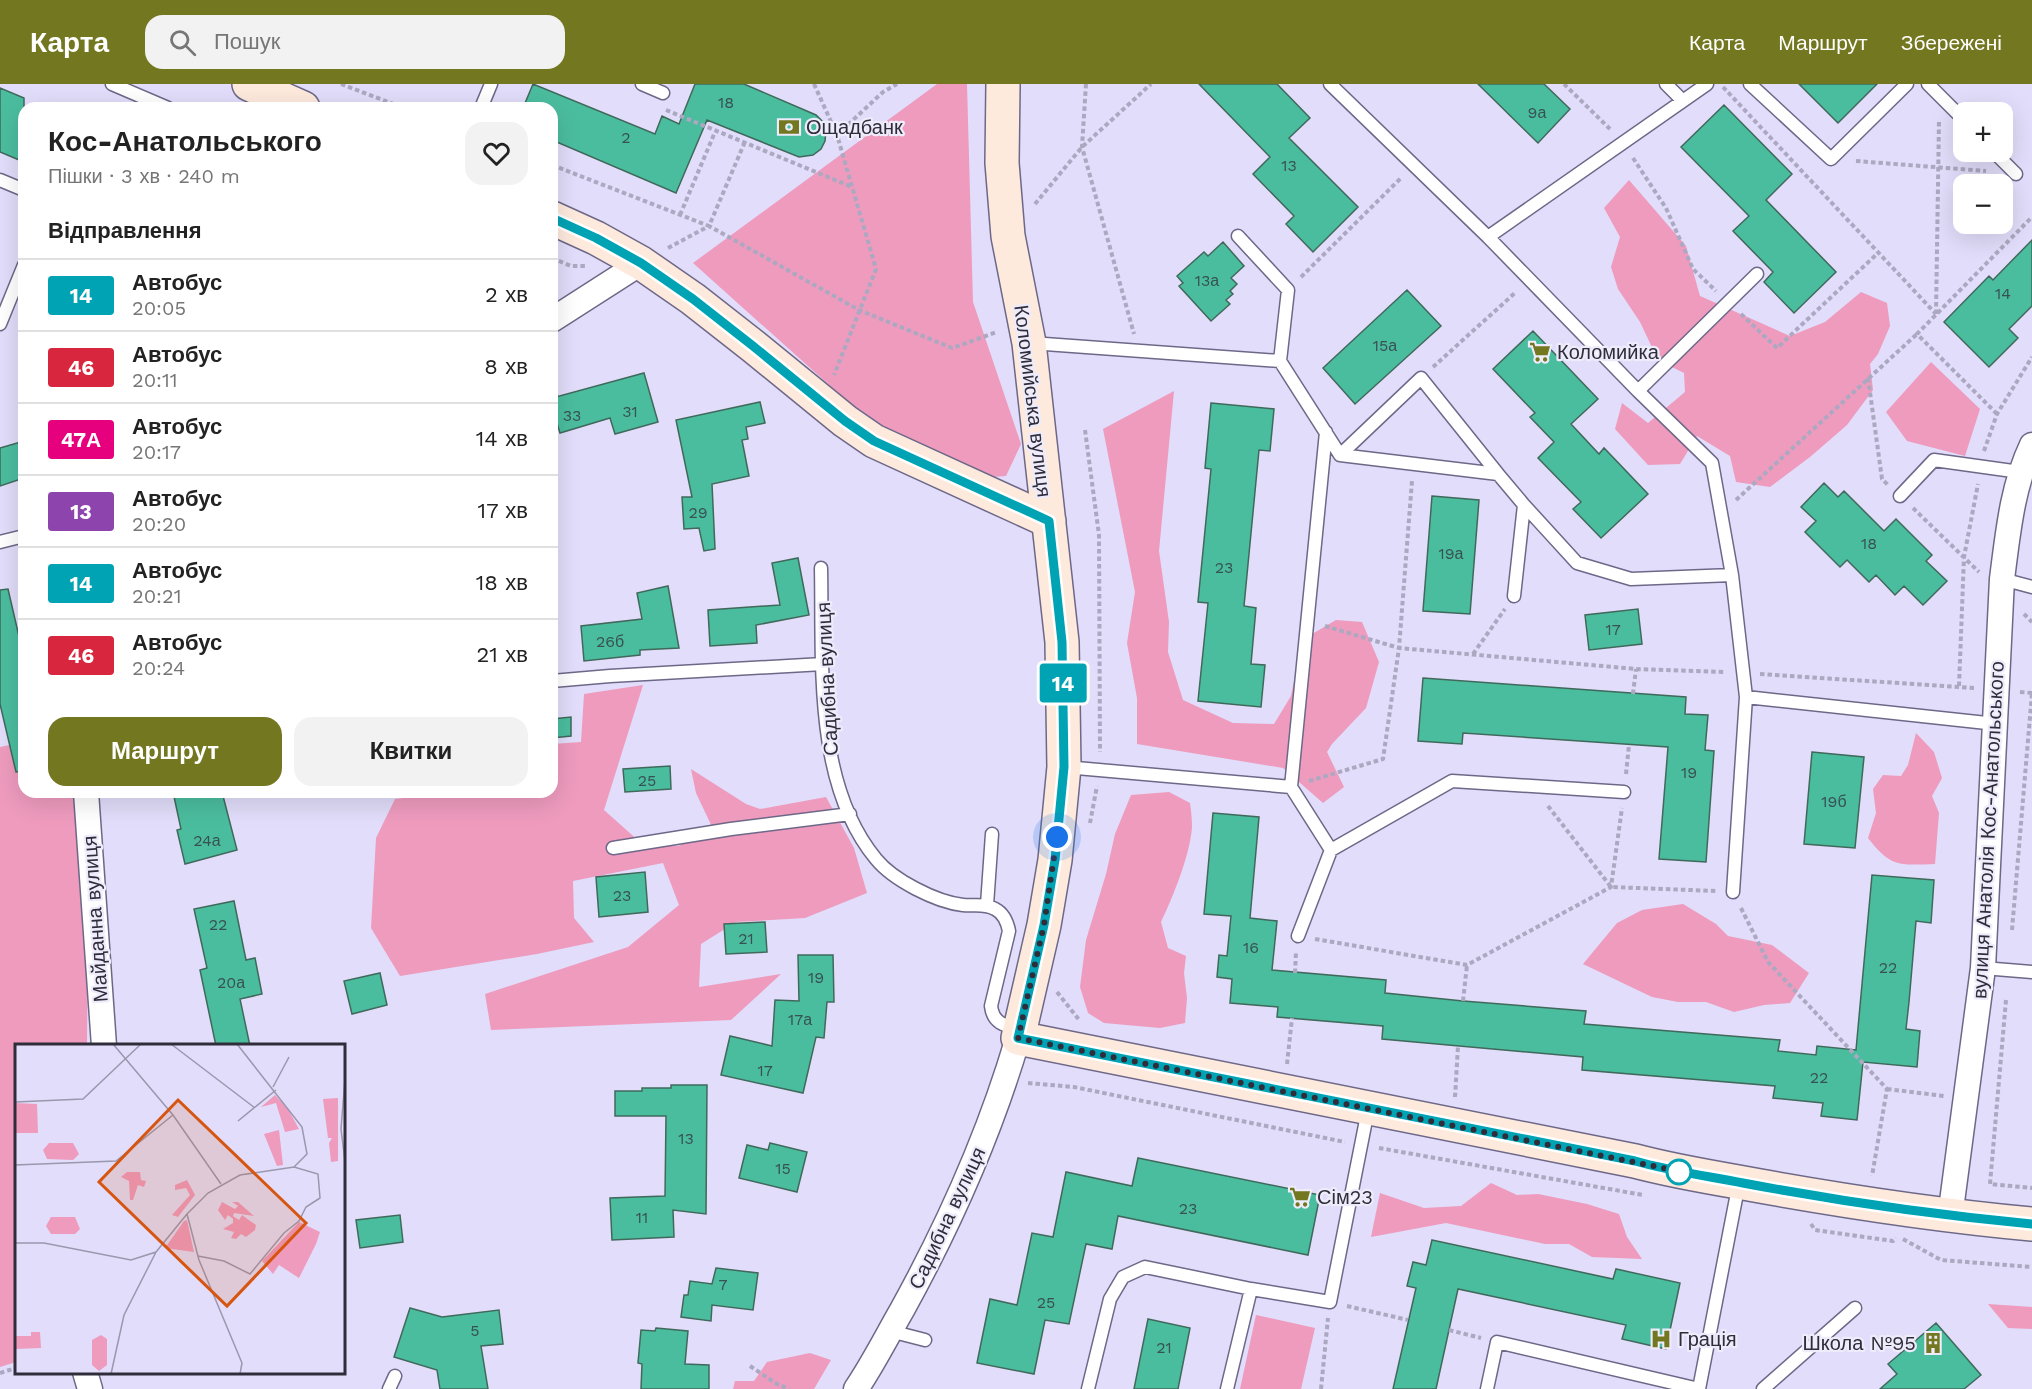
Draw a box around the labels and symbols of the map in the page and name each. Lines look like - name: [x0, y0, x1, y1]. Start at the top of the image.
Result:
- house number: 18: [718, 93, 734, 112]
- house number: 9а: [1528, 103, 1546, 122]
- bank icon: Ощадбанк: [777, 115, 801, 139]
- place label: Ощадбанк: [806, 115, 903, 139]
- house number: 2: [621, 128, 631, 147]
- house number: 13: [1281, 156, 1297, 175]
- house number: 13а: [1195, 271, 1219, 290]
- house number: 14: [1995, 284, 2011, 303]
- street label: Коломийська вулиця: [1009, 303, 1057, 499]
- house number: 15а: [1373, 336, 1397, 355]
- supermarket icon: Коломийка: [1528, 340, 1552, 364]
- place label: Коломийка: [1557, 340, 1660, 364]
- house number: 31: [622, 402, 638, 421]
- house number: 33: [563, 406, 581, 425]
- house number: 29: [688, 503, 708, 522]
- house number: 18: [1861, 534, 1877, 553]
- house number: 19а: [1438, 544, 1464, 563]
- house number: 23: [1215, 558, 1233, 577]
- street label: Садибна вулиця: [811, 602, 843, 756]
- house number: 17: [1605, 620, 1621, 639]
- house number: 26б: [596, 632, 624, 651]
- street label: вулиця Анатолія Кос-Анатольського: [1967, 660, 2009, 1000]
- line badge: 14: [1036, 664, 1090, 702]
- house number: 19: [1681, 763, 1697, 782]
- house number: 25: [638, 771, 656, 790]
- house number: 19б: [1821, 792, 1847, 811]
- your location: [1042, 822, 1072, 852]
- house number: 24а: [193, 831, 221, 850]
- street label: Майданна вулиця: [77, 835, 113, 1003]
- house number: 23: [613, 886, 631, 905]
- house number: 22: [209, 915, 227, 934]
- house number: 21: [738, 929, 754, 948]
- house number: 16: [1243, 938, 1259, 957]
- house number: 22: [1879, 958, 1897, 977]
- house number: 19: [808, 968, 824, 987]
- house number: 20а: [217, 973, 245, 992]
- house number: 17а: [788, 1010, 812, 1029]
- inset map: [15, 1044, 345, 1374]
- house number: 17: [757, 1061, 773, 1080]
- house number: 22: [1810, 1068, 1828, 1087]
- house number: 13: [678, 1129, 694, 1148]
- street label: Садибна вулиця: [904, 1143, 990, 1293]
- house number: 15: [775, 1159, 791, 1178]
- unlabelled marker: [1666, 1159, 1692, 1185]
- supermarket icon: Сім23: [1288, 1185, 1312, 1209]
- place label: Сім23: [1317, 1185, 1373, 1209]
- house number: 23: [1179, 1199, 1197, 1218]
- house number: 11: [636, 1208, 648, 1227]
- house number: 7: [719, 1275, 728, 1294]
- house number: 25: [1037, 1293, 1055, 1312]
- house number: 5: [470, 1321, 480, 1340]
- hospital icon: Грація: [1649, 1327, 1673, 1351]
- place label: Грація: [1678, 1327, 1737, 1351]
- place label: Школа №95: [1803, 1331, 1916, 1355]
- building icon: Школа №95: [1921, 1331, 1945, 1355]
- house number: 21: [1156, 1338, 1172, 1357]

